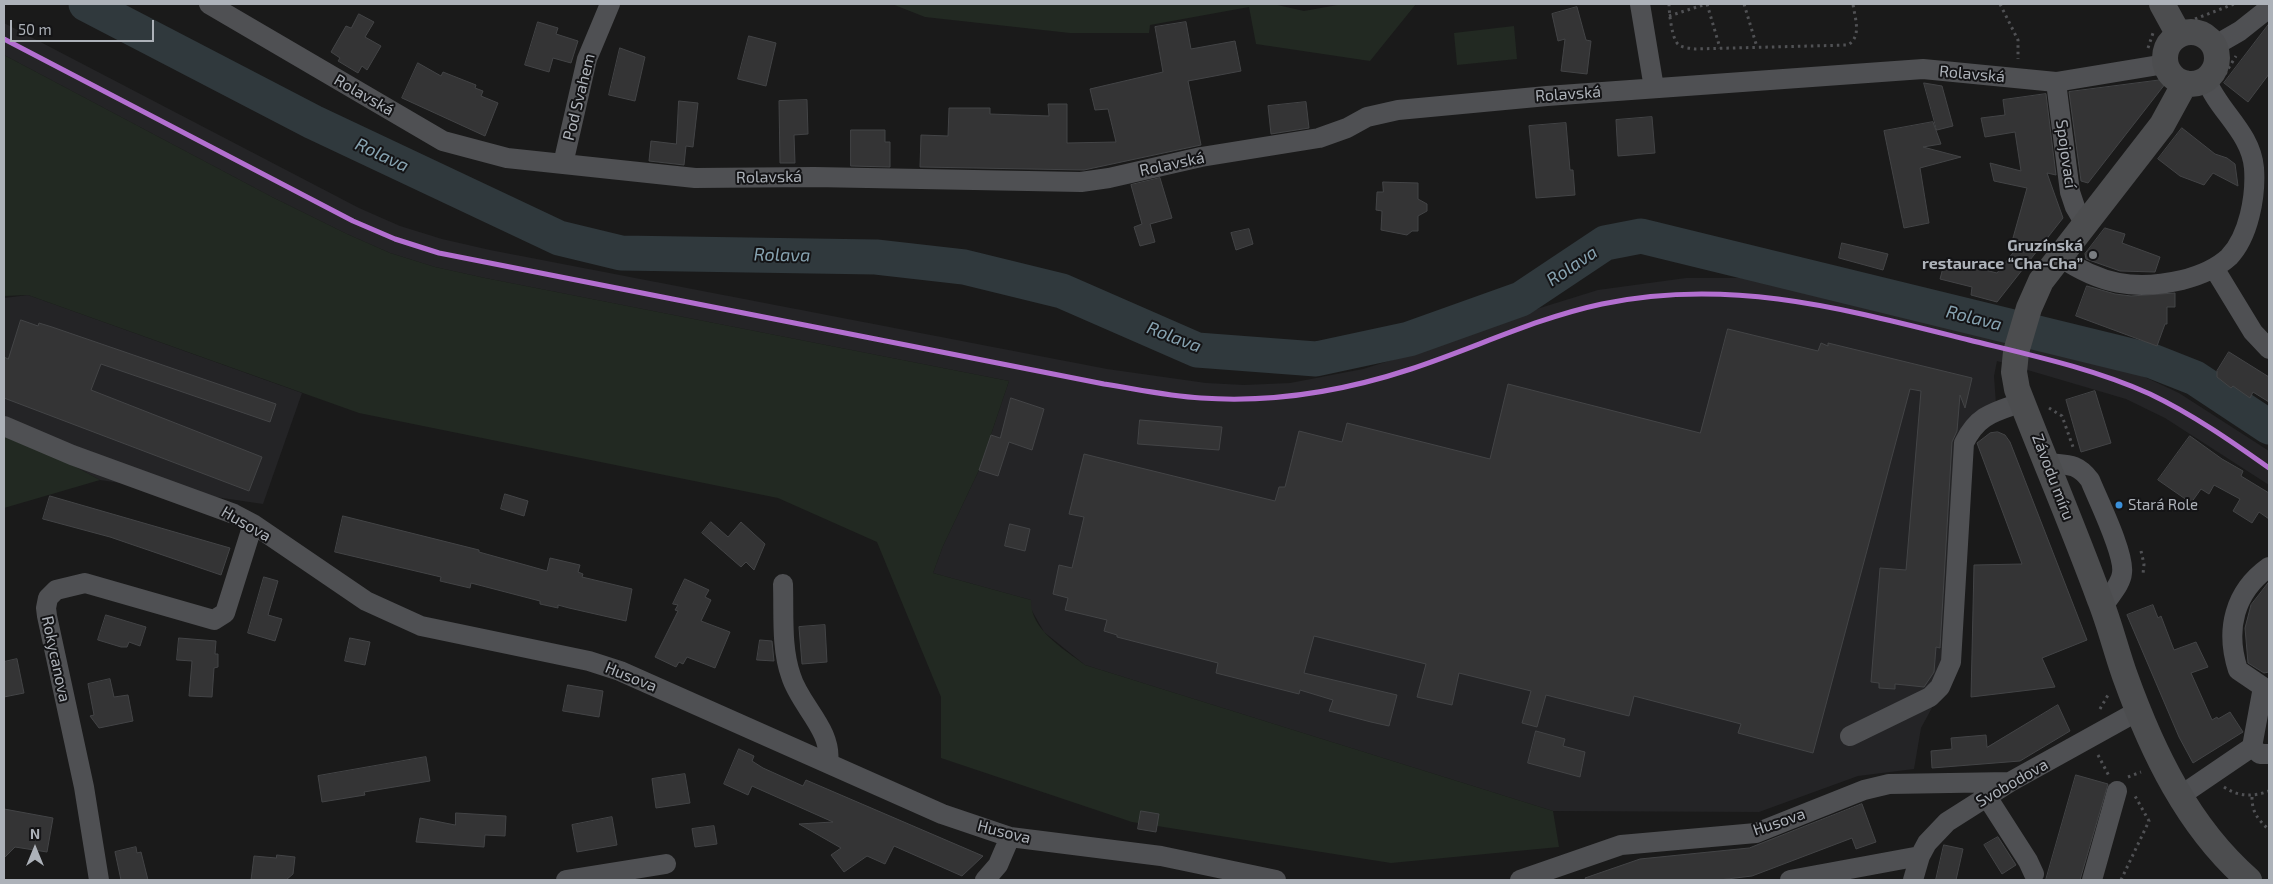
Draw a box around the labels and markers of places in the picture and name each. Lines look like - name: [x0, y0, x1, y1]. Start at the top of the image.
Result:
- place label: Gruzínská restaurace “Cha-Cha”: [1922, 236, 2083, 274]
- marker: Gruzínská restaurace “Cha-Cha”: [2087, 249, 2099, 261]
- place label: Stará Role: [2128, 496, 2198, 514]
- marker: Stará Role: [2114, 500, 2124, 510]

